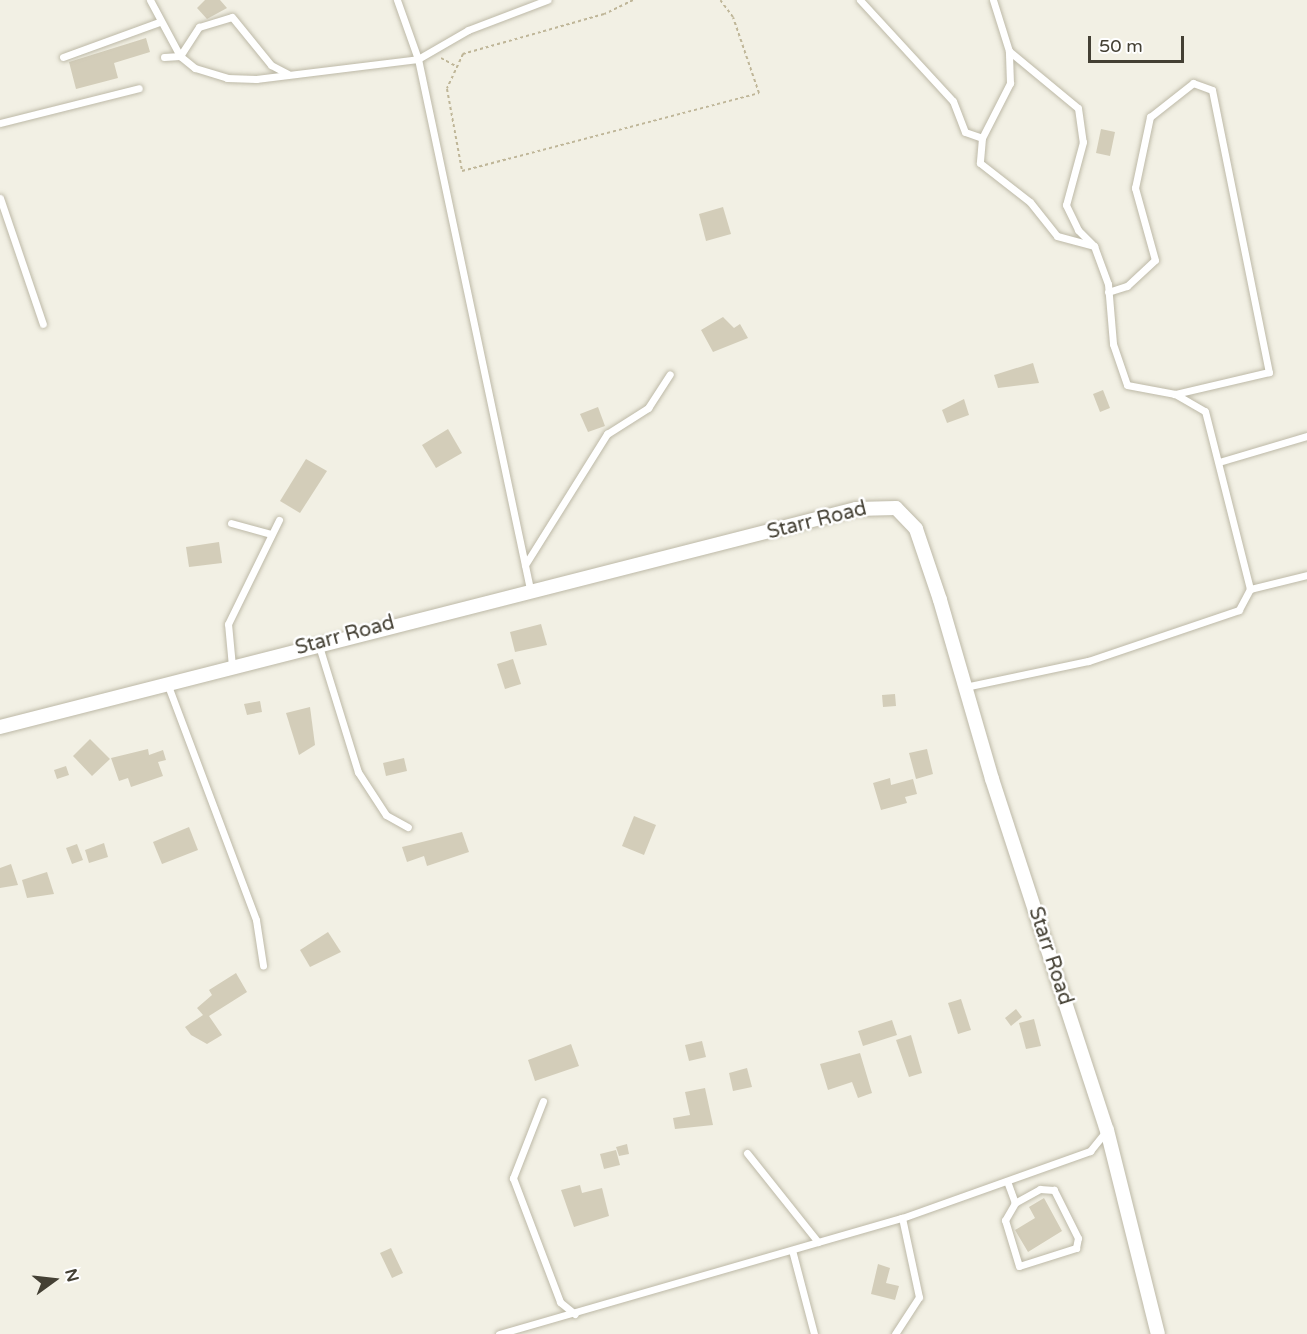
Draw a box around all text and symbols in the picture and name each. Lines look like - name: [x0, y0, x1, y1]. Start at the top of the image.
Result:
- scale bar: [1091, 24, 1187, 62]
- text: 50 m: [1099, 35, 1143, 57]
- street label: Starr Road: [765, 497, 869, 545]
- street label: Starr Road: [293, 611, 397, 661]
- street label: Starr Road: [1023, 904, 1077, 1008]
- north arrow: [24, 1250, 84, 1310]
- text: N: [60, 1267, 83, 1284]

